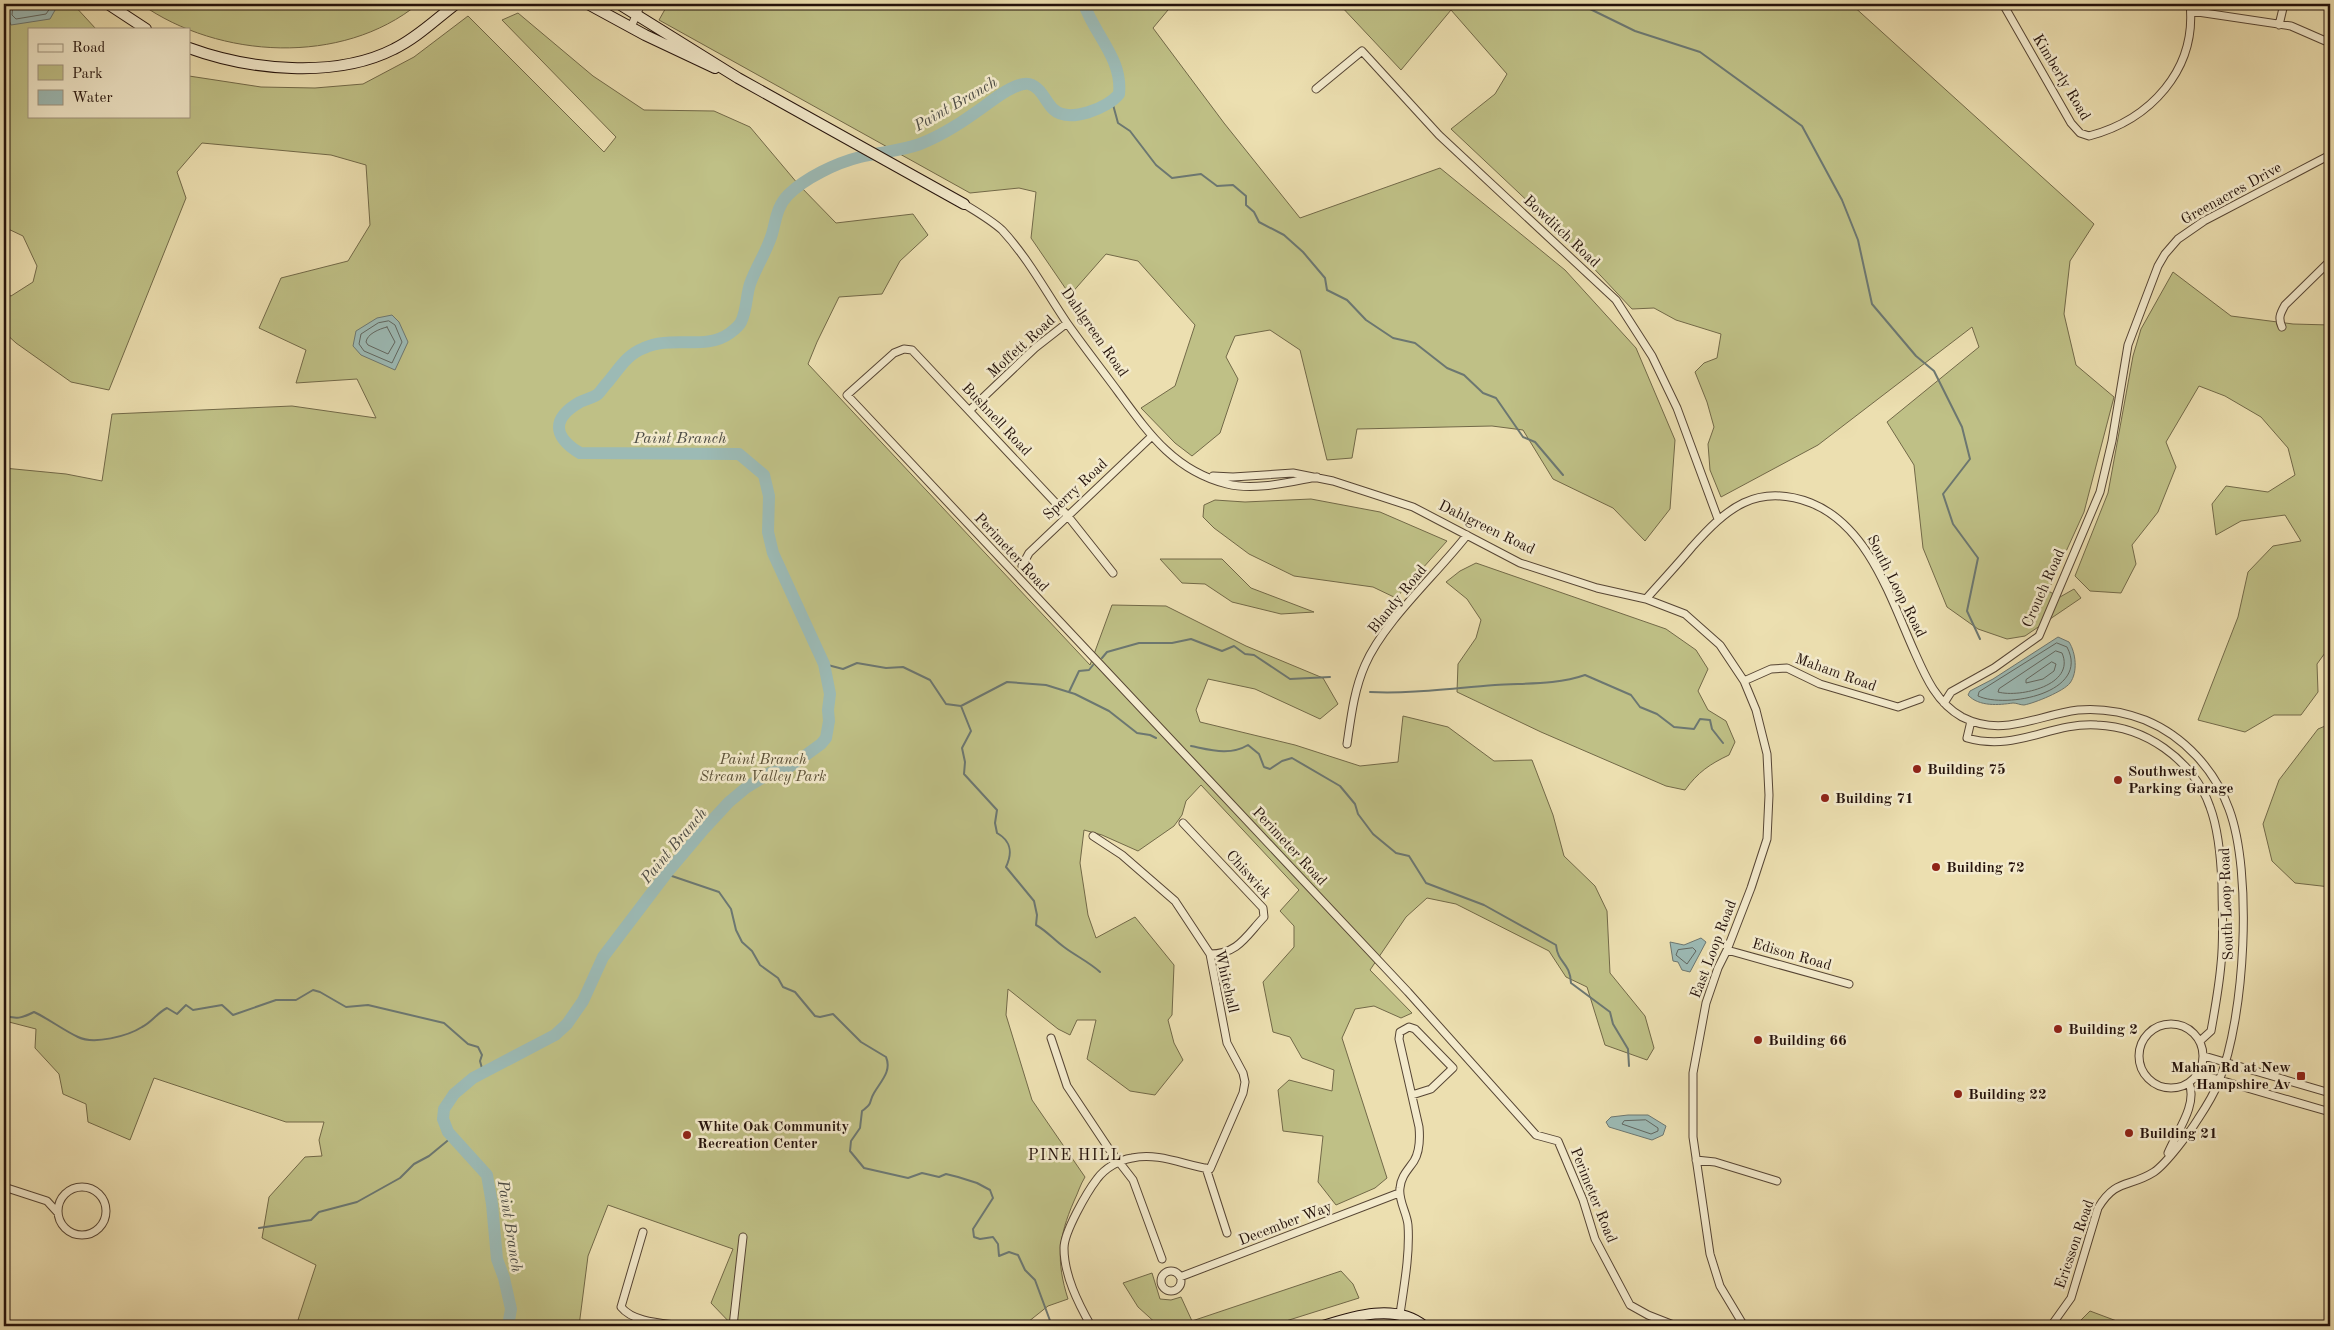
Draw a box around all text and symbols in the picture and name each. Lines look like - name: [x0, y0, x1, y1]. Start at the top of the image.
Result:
- legend: [28, 28, 190, 118]
- street label: Kimberly Road: [2029, 32, 2092, 124]
- text: Road: [72, 41, 106, 56]
- text: Park: [72, 67, 103, 82]
- water label: Paint Branch: [911, 75, 1000, 135]
- text: Water: [72, 91, 113, 106]
- street label: Greenacres Drive: [2179, 160, 2285, 228]
- street label: Bowditch Road: [1520, 193, 1602, 271]
- street label: Dahlgreen Road: [1057, 286, 1130, 380]
- street label: Moffett Road: [985, 313, 1059, 381]
- street label: Bushnell Road: [958, 381, 1033, 460]
- water label: Paint Branch: [632, 431, 727, 447]
- street label: Sperry Road: [1041, 457, 1111, 523]
- street label: Dahlgreen Road: [1436, 499, 1537, 558]
- street label: Perimeter Road: [971, 511, 1051, 595]
- street label: South Loop Road: [1863, 533, 1928, 640]
- street label: Crouch Road: [2020, 547, 2068, 630]
- street label: Blandy Road: [1366, 563, 1430, 637]
- street label: Maham Road: [1793, 652, 1878, 695]
- park label: Paint Branch Stream Valley Park: [700, 753, 826, 785]
- marker: Building 75: [1911, 763, 1923, 775]
- place label: Building 75: [1927, 763, 2006, 778]
- place label: Southwest Parking Garage: [2128, 765, 2234, 797]
- marker: Southwest Parking Garage: [2112, 774, 2124, 786]
- marker: Building 71: [1819, 792, 1831, 804]
- place label: Building 71: [1835, 792, 1914, 807]
- water label: Paint Branch: [638, 805, 711, 888]
- street label: Perimeter Road: [1249, 805, 1329, 889]
- street label: South Loop Road: [2218, 847, 2237, 961]
- street label: Chiswick: [1223, 848, 1273, 902]
- marker: Building 72: [1930, 861, 1942, 873]
- place label: Building 72: [1946, 861, 2025, 876]
- street label: East Loop Road: [1689, 898, 1740, 1001]
- street label: Edison Road: [1750, 937, 1833, 974]
- street label: Whitehall: [1211, 948, 1240, 1014]
- marker: Building 2: [2052, 1023, 2064, 1035]
- place label: Building 2: [2068, 1023, 2138, 1038]
- marker: Building 66: [1752, 1034, 1764, 1046]
- place label: Building 66: [1768, 1034, 1847, 1049]
- place label: Mahan Rd at New Hampshire Av: [2171, 1061, 2291, 1093]
- marker: Mahan Rd at New Hampshire Av: [2295, 1070, 2307, 1082]
- marker: Building 22: [1952, 1088, 1964, 1100]
- place label: Building 22: [1968, 1088, 2047, 1103]
- place label: White Oak Community Recreation Center: [697, 1120, 850, 1152]
- marker: Building 21: [2123, 1127, 2135, 1139]
- place label: Building 21: [2139, 1127, 2218, 1142]
- marker: White Oak Community Recreation Center: [681, 1129, 693, 1141]
- street label: Perimeter Road: [1567, 1146, 1619, 1245]
- district label: PINE HILL: [1028, 1148, 1122, 1164]
- water label: Paint Branch: [494, 1178, 524, 1274]
- street label: Ericsson Road: [2053, 1198, 2098, 1291]
- street label: December Way: [1237, 1200, 1334, 1249]

